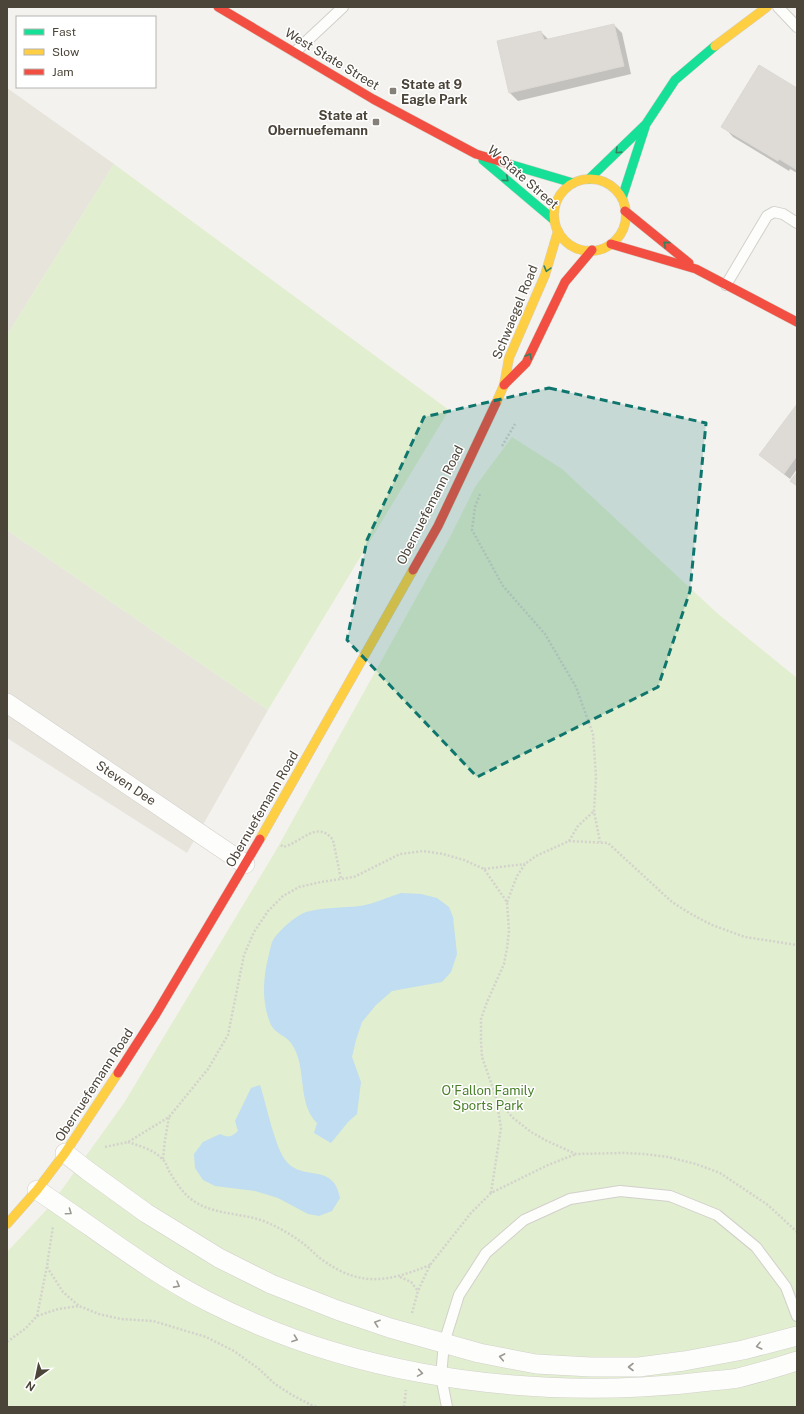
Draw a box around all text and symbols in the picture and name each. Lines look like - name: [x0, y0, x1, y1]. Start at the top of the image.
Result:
- legend: [16, 16, 156, 88]
- text: Fast: [52, 25, 77, 39]
- street label: West State Street: [282, 25, 382, 93]
- text: Slow: [52, 45, 80, 59]
- text: Jam: [52, 65, 74, 79]
- place label: State at 9 Eagle Park: [401, 77, 468, 107]
- marker: State at 9 Eagle Park: [388, 86, 398, 96]
- place label: State at Obernuefemann: [268, 108, 368, 138]
- marker: State at Obernuefemann: [371, 117, 381, 127]
- street label: W State Street: [484, 142, 562, 212]
- one-way arrow: [615, 146, 623, 154]
- one-way arrow: [501, 174, 508, 181]
- one-way arrow: [663, 242, 670, 249]
- street label: Schwaegel Road: [489, 263, 541, 361]
- one-way arrow: [543, 265, 552, 272]
- one-way arrow: [524, 353, 532, 360]
- street label: Obernuefemann Road: [393, 443, 467, 567]
- street label: Obernuefemann Road: [223, 748, 301, 870]
- street label: Steven Dee: [93, 758, 159, 808]
- street label: Obernuefemann Road: [52, 1026, 136, 1144]
- park label: O'Fallon Family Sports Park: [442, 1083, 534, 1113]
- one-way arrow: [65, 1207, 72, 1215]
- one-way arrow: [173, 1280, 180, 1287]
- one-way arrow: [373, 1319, 380, 1328]
- one-way arrow: [291, 1334, 298, 1343]
- one-way arrow: [756, 1341, 763, 1350]
- one-way arrow: [499, 1354, 505, 1362]
- north arrow: [16, 1358, 56, 1398]
- one-way arrow: [628, 1363, 634, 1371]
- one-way arrow: [417, 1368, 423, 1377]
- text: N: [24, 1379, 37, 1394]

